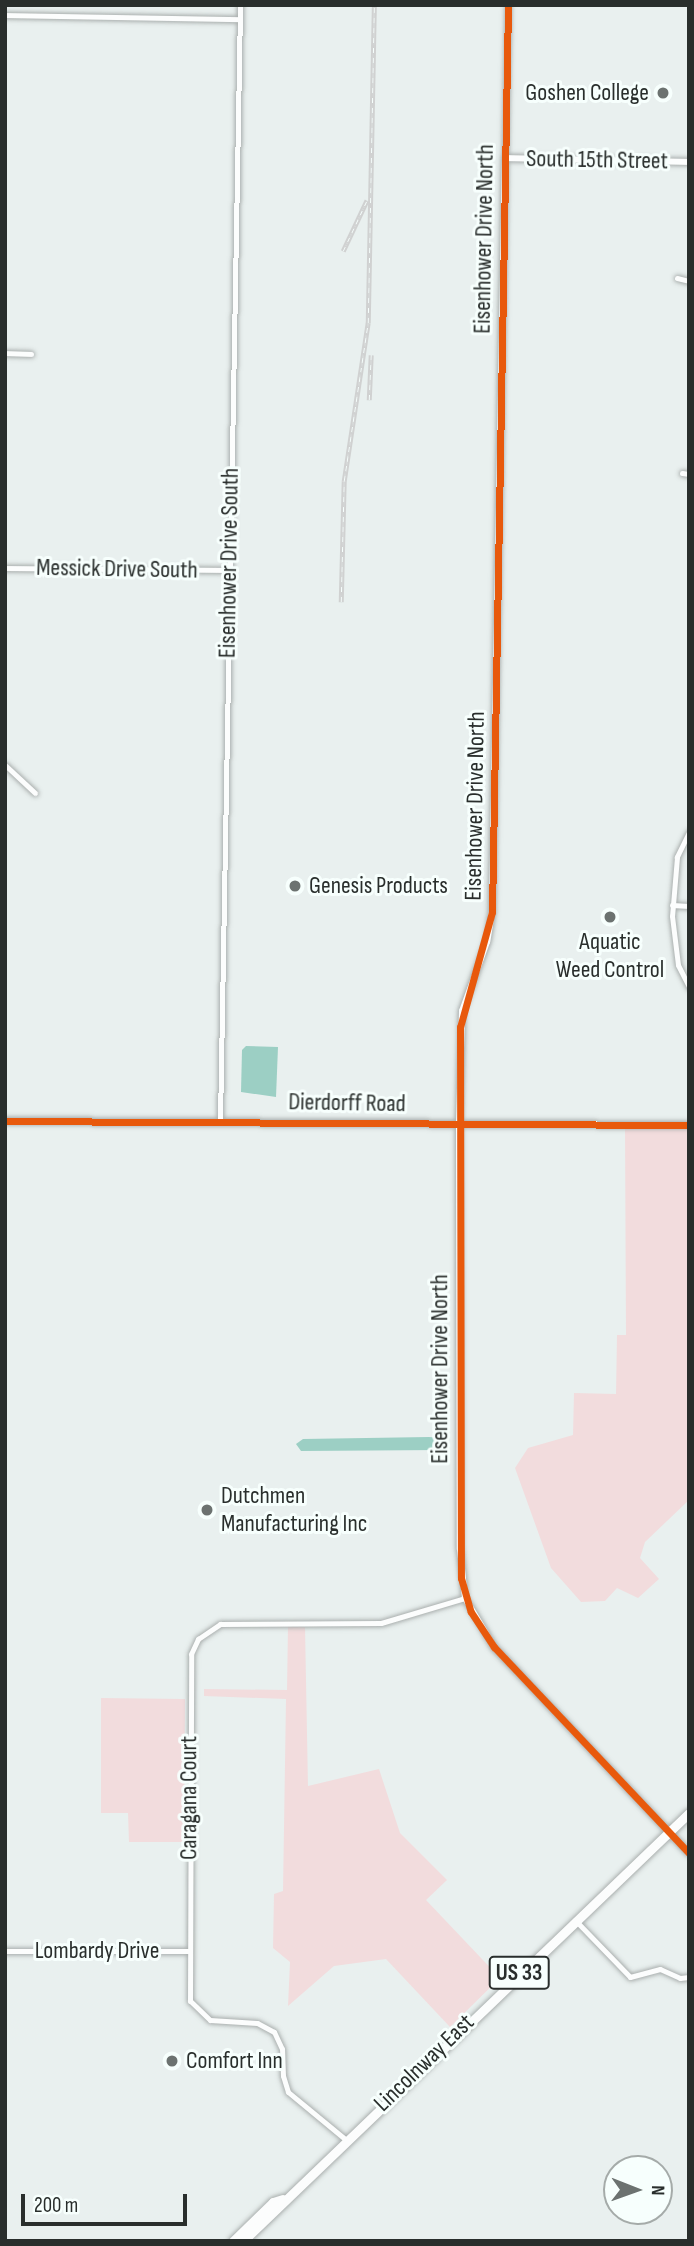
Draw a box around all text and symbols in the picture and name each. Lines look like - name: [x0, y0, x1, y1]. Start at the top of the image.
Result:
- place label: Goshen College: [525, 79, 649, 107]
- marker: Goshen College: [655, 85, 671, 101]
- street label: Eisenhower Drive North: [468, 144, 500, 334]
- street label: South 15th Street: [526, 144, 668, 176]
- street label: Eisenhower Drive South: [213, 468, 245, 658]
- street label: Messick Drive South: [36, 553, 198, 585]
- street label: Eisenhower Drive North: [459, 711, 491, 901]
- place label: Genesis Products: [309, 872, 448, 900]
- marker: Genesis Products: [287, 878, 303, 894]
- marker: Aquatic Weed Control: [602, 909, 618, 925]
- place label: Aquatic Weed Control: [556, 928, 664, 984]
- street label: Dierdorff Road: [288, 1088, 406, 1118]
- street label: Eisenhower Drive North: [426, 1274, 454, 1464]
- place label: Dutchmen Manufacturing Inc: [221, 1482, 367, 1538]
- marker: Dutchmen Manufacturing Inc: [199, 1502, 215, 1518]
- street label: Caragana Court: [175, 1736, 203, 1860]
- street label: Lombardy Drive: [35, 1937, 159, 1965]
- road number: US 33: [488, 1954, 550, 1992]
- street label: Lincolnway East: [368, 2008, 480, 2118]
- place label: Comfort Inn: [186, 2047, 283, 2075]
- marker: Comfort Inn: [164, 2053, 180, 2069]
- north arrow: [603, 2155, 673, 2225]
- scale bar: [24, 2180, 191, 2224]
- text: N: [646, 2185, 669, 2196]
- text: 200 m: [34, 2193, 78, 2218]

